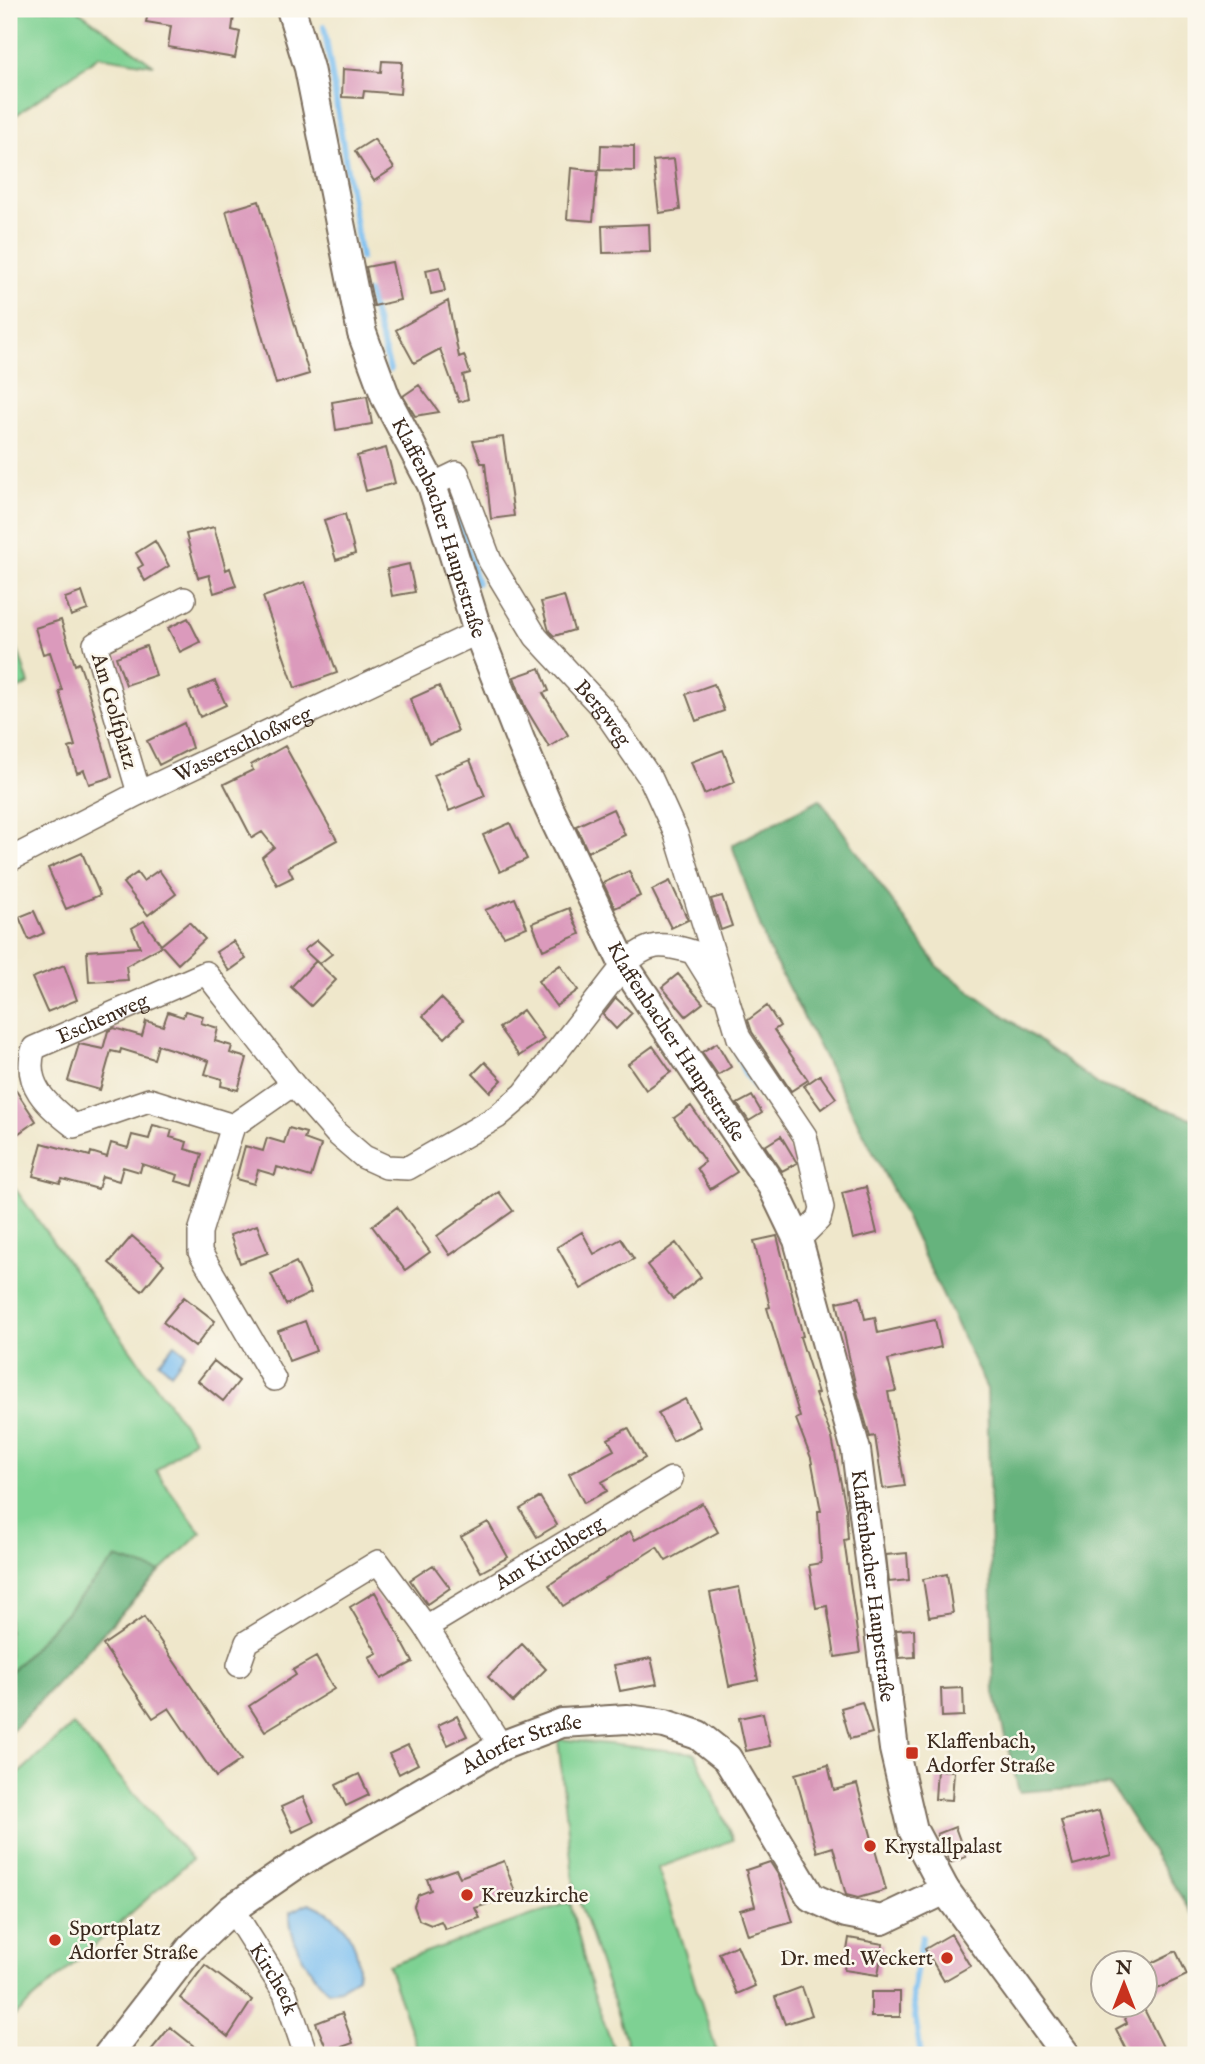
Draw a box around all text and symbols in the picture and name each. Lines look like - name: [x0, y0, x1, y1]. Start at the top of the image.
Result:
- street label: Klaffenbacher Hauptstraße: [384, 413, 491, 643]
- street label: Am Golfplatz: [84, 649, 143, 773]
- street label: Bergweg: [568, 675, 637, 753]
- street label: Wasserschloßweg: [170, 701, 317, 789]
- street label: Klaffenbacher Hauptstraße: [600, 938, 751, 1148]
- street label: Eschenweg: [53, 987, 154, 1051]
- street label: Klaffenbacher Hauptstraße: [844, 1468, 900, 1704]
- street label: Am Kirchberg: [489, 1510, 610, 1598]
- street label: Adorfer Straße: [456, 1710, 583, 1782]
- place label: Klaffenbach, Adorfer Straße: [925, 1729, 1055, 1780]
- marker: Klaffenbach, Adorfer Straße: [904, 1745, 920, 1761]
- place label: Krystallpalast: [884, 1834, 1002, 1861]
- marker: Krystallpalast: [862, 1838, 878, 1854]
- place label: Kreuzkirche: [481, 1883, 589, 1910]
- marker: Kreuzkirche: [459, 1887, 475, 1903]
- place label: Sportplatz Adorfer Straße: [68, 1916, 198, 1967]
- marker: Sportplatz Adorfer Straße: [47, 1932, 63, 1948]
- street label: Kircheck: [242, 1939, 304, 2019]
- place label: Dr. med. Weckert: [780, 1946, 933, 1973]
- north arrow: [1090, 1948, 1160, 2018]
- marker: Dr. med. Weckert: [939, 1950, 955, 1966]
- text: N: [1115, 1957, 1133, 1981]

